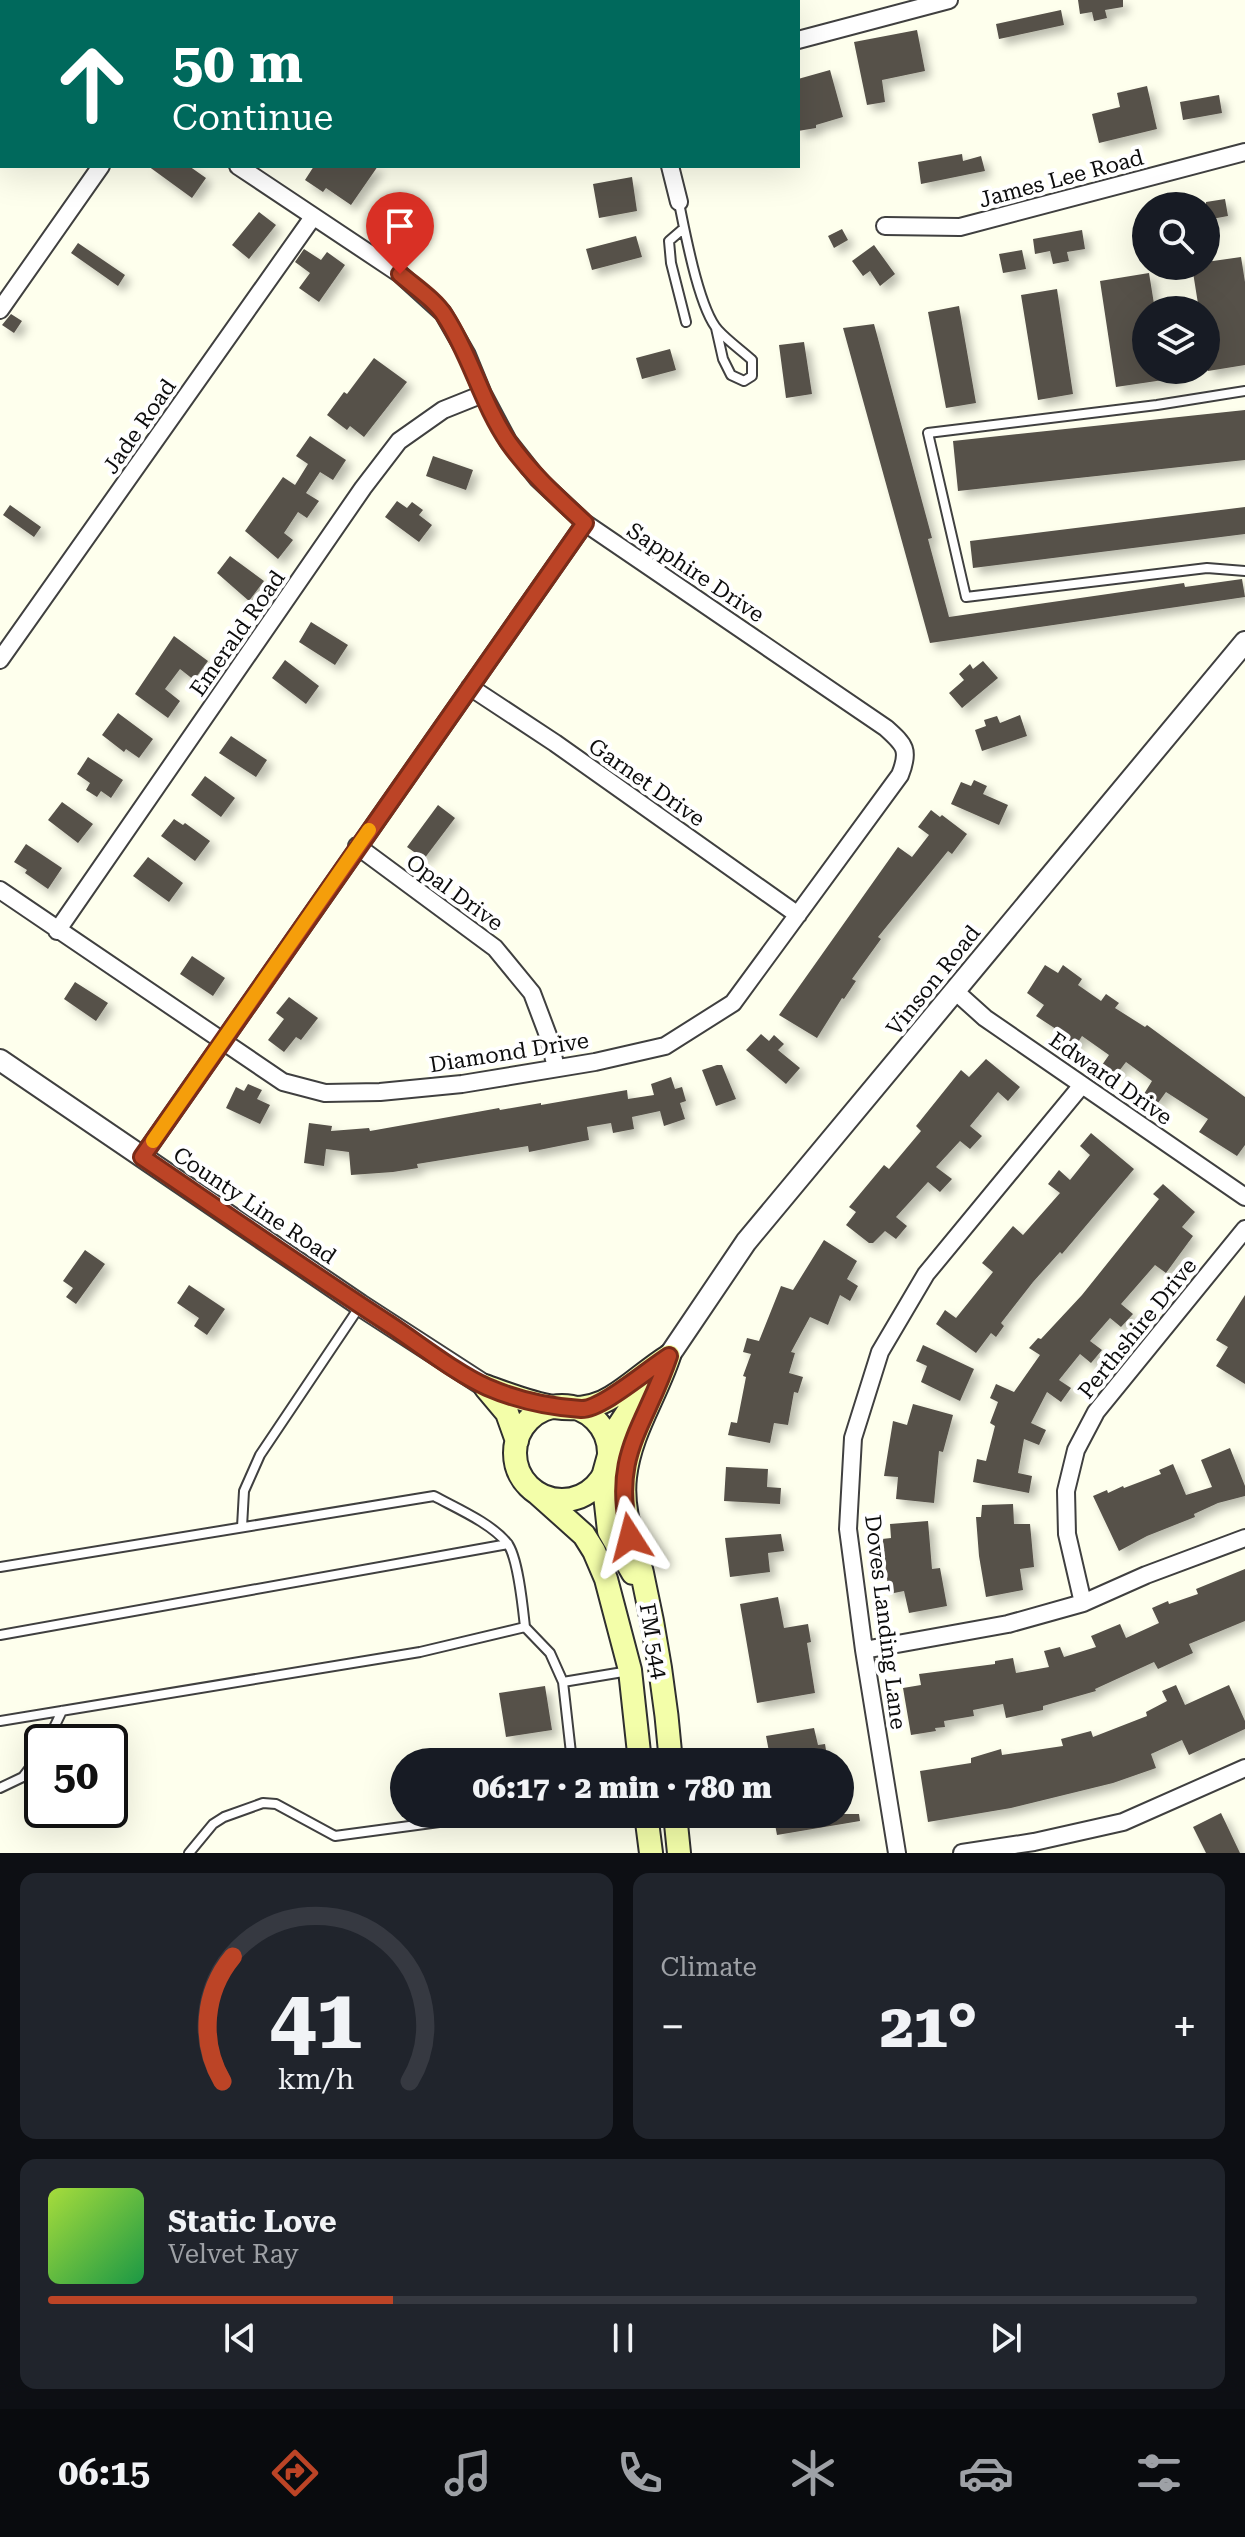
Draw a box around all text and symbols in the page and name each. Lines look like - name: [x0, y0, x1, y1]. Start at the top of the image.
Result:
- text: 50 m: [172, 30, 303, 96]
- icon: ahead: [40, 32, 144, 136]
- text: Continue: [172, 97, 333, 139]
- street label: James Lee Road: [976, 144, 1146, 213]
- pin: [366, 192, 434, 274]
- map controls: [1132, 192, 1220, 384]
- button: search: [1132, 192, 1220, 280]
- icon: arrive: [378, 204, 422, 248]
- button: layers: [1132, 296, 1220, 384]
- street label: Jade Road: [98, 374, 181, 478]
- street label: Sapphire Drive: [623, 517, 769, 627]
- street label: Emerald Road: [185, 566, 290, 701]
- street label: Garnet Drive: [584, 733, 710, 832]
- street label: Opal Drive: [401, 849, 508, 936]
- street label: Vinson Road: [881, 920, 985, 1040]
- street label: Edward Drive: [1045, 1027, 1177, 1130]
- street label: Diamond Drive: [428, 1028, 590, 1077]
- street label: County Line Road: [169, 1142, 341, 1269]
- street label: Perthshire Drive: [1073, 1253, 1202, 1403]
- position arrow: [588, 1495, 672, 1579]
- street label: Doves Landing Lane: [860, 1513, 911, 1731]
- street label: FM 544: [635, 1601, 673, 1682]
- speed limit sign: 50: [24, 1724, 128, 1828]
- text: 06:17 · 2 min · 780 m: [472, 1770, 772, 1805]
- text: Climate: [661, 1952, 757, 1982]
- text: 41: [270, 1971, 363, 2068]
- text: 21°: [880, 1991, 977, 2062]
- text: −: [661, 2001, 685, 2053]
- text: +: [1172, 2001, 1197, 2053]
- text: km/h: [278, 2062, 355, 2096]
- text: Static Love: [168, 2204, 337, 2239]
- text: Velvet Ray: [168, 2239, 299, 2269]
- icon: previous: [218, 2316, 262, 2360]
- icon: pause: [601, 2316, 645, 2360]
- icon: next: [984, 2316, 1028, 2360]
- icon: directions: [267, 2445, 323, 2501]
- icon: music: [440, 2445, 496, 2501]
- icon: phone: [612, 2445, 668, 2501]
- icon: climate: [785, 2445, 841, 2501]
- icon: car: [958, 2445, 1014, 2501]
- icon: filters: [1131, 2445, 1187, 2501]
- text: 06:15: [58, 2452, 150, 2494]

